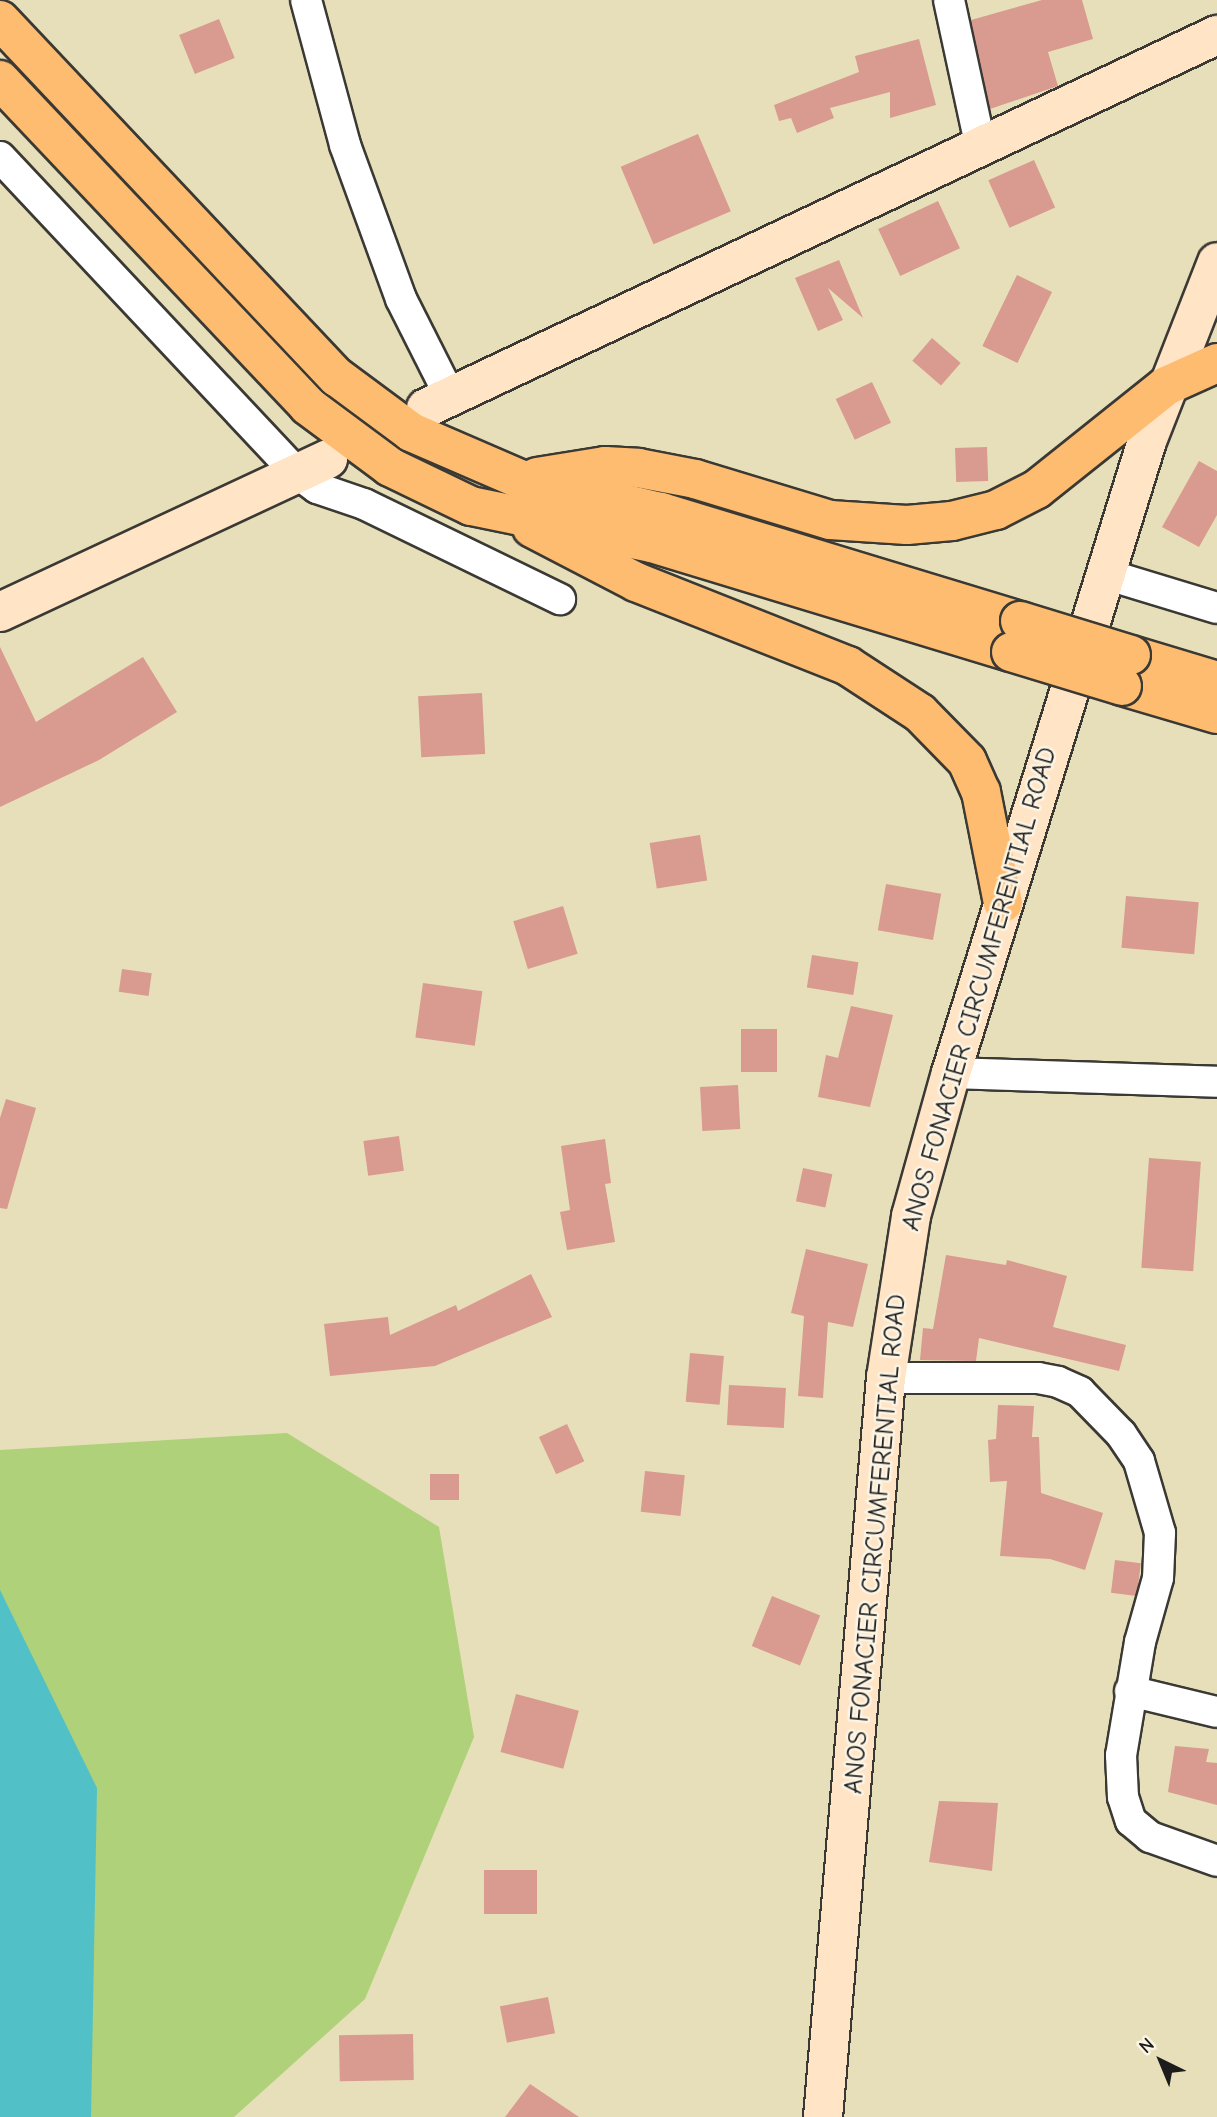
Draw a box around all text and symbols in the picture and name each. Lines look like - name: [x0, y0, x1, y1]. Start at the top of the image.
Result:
- street label: ANOS FONACIER CIRCUMFERENTIAL ROAD: [896, 744, 1064, 1234]
- street label: ANOS FONACIER CIRCUMFERENTIAL ROAD: [839, 1293, 913, 1795]
- north arrow: [1126, 2026, 1196, 2096]
- text: N: [1135, 2033, 1159, 2058]

